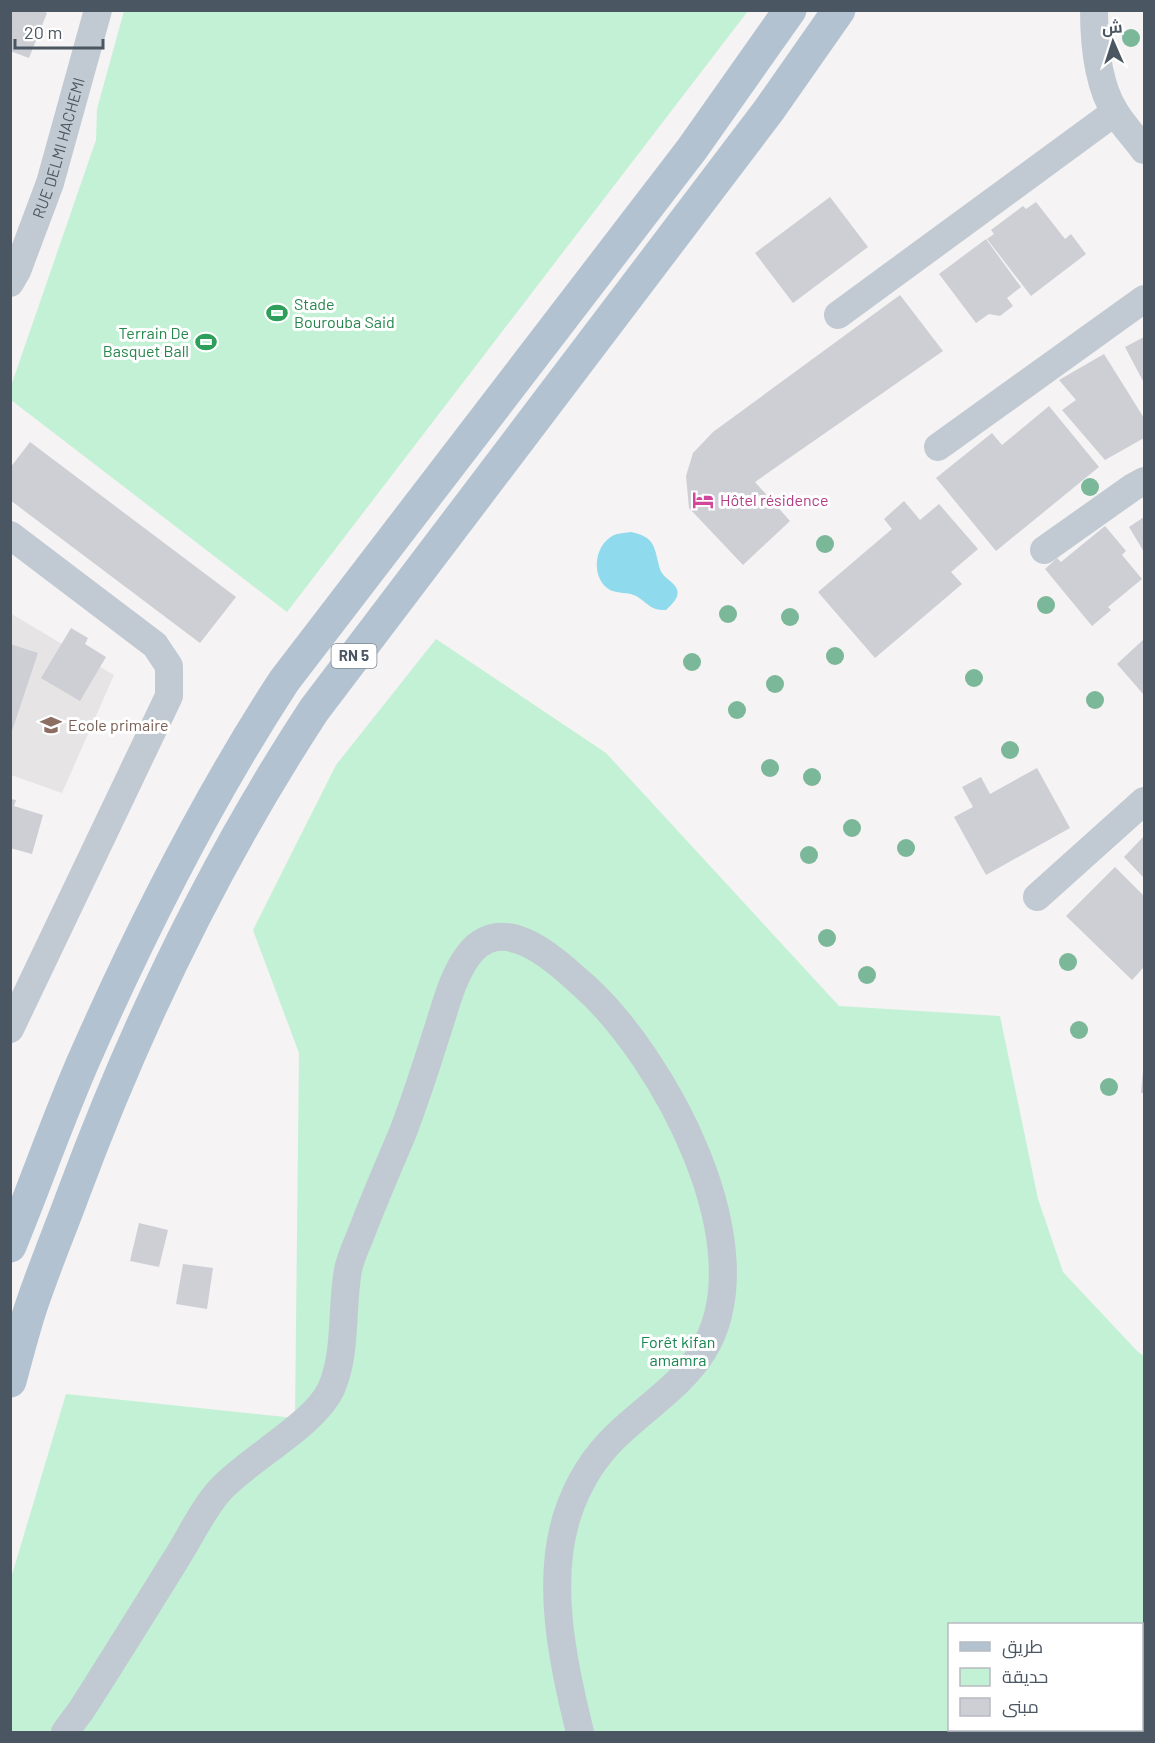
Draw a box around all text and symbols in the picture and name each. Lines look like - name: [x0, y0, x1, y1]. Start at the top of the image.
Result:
- scale bar: [15, 12, 104, 50]
- north arrow: [1083, 12, 1143, 72]
- text: ش: [1101, 16, 1123, 38]
- text: 20 m: [24, 21, 62, 43]
- street label: RUE DELMI HACHEMI: [28, 75, 88, 221]
- place label: Stade Bourouba Said: [294, 294, 395, 331]
- sports icon: Stade Bourouba Said: [265, 301, 289, 325]
- place label: Terrain De Basquet Ball: [103, 323, 189, 360]
- sports icon: Terrain De Basquet Ball: [194, 330, 218, 354]
- hotel icon: Hôtel résidence: [691, 488, 715, 512]
- place label: Hôtel résidence: [720, 490, 828, 509]
- road number: RN 5: [332, 644, 376, 668]
- school or university icon: Ecole primaire: [39, 713, 63, 737]
- place label: Ecole primaire: [68, 715, 169, 734]
- park label: Forêt kifan amamra: [641, 1332, 715, 1369]
- legend: [948, 1623, 1143, 1731]
- text: طريق: [1002, 1635, 1043, 1659]
- text: حديقة: [1002, 1665, 1048, 1687]
- text: مبنى: [1002, 1695, 1039, 1718]

